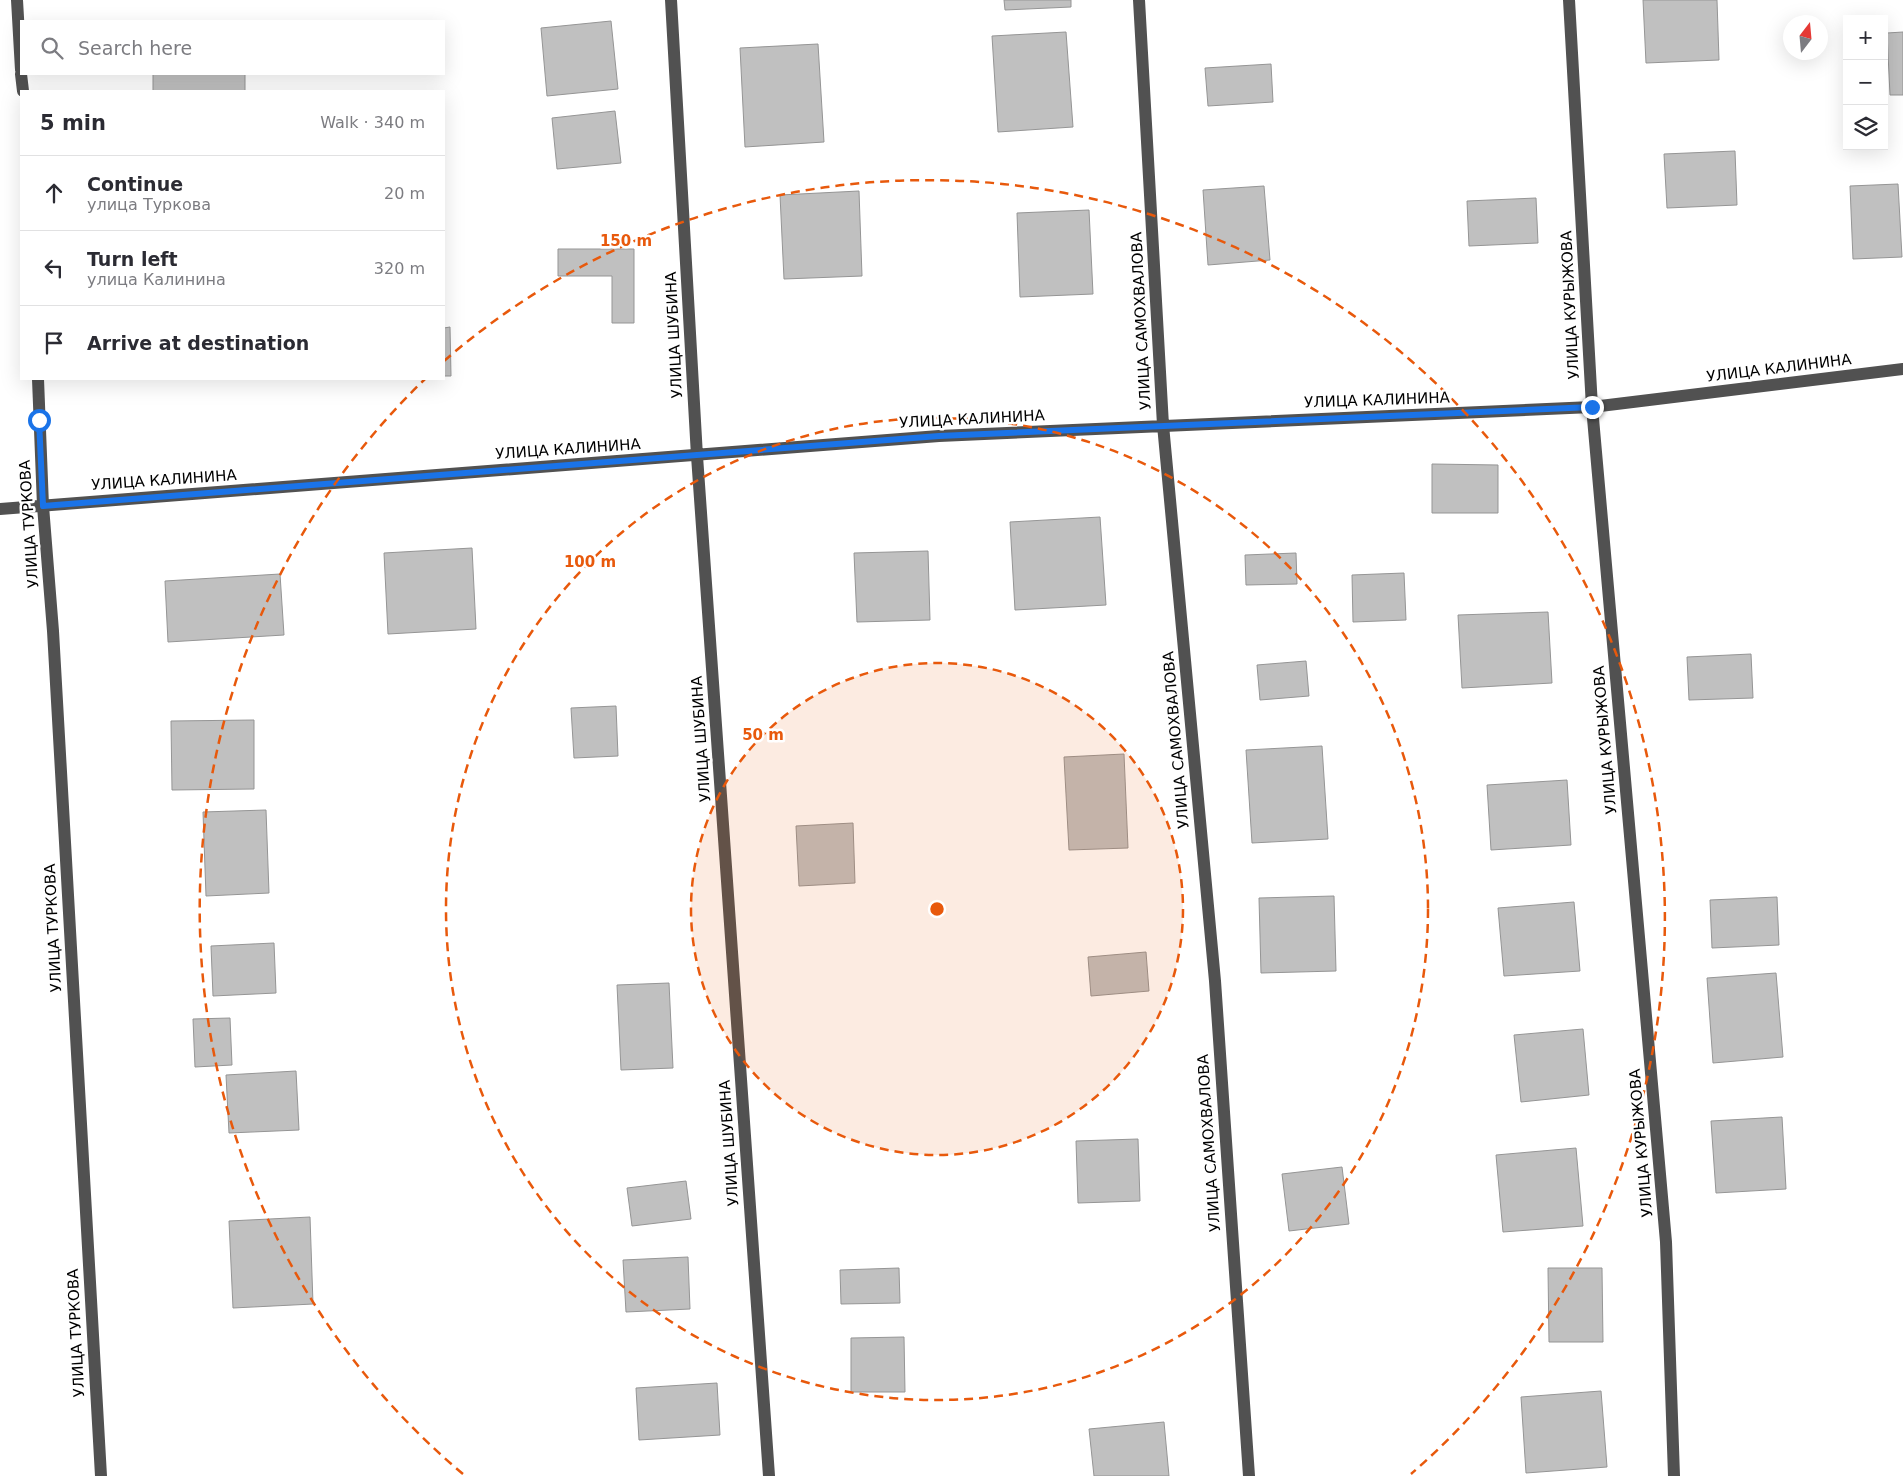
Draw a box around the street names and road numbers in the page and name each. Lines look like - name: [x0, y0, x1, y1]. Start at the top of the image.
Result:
- street label: УЛИЦА КУРЫЖОВА: [1557, 229, 1583, 380]
- street label: УЛИЦА САМОХВАЛОВА: [1127, 231, 1155, 410]
- street label: УЛИЦА ШУБИНА: [662, 271, 686, 399]
- street label: УЛИЦА КАЛИНИНА: [1706, 350, 1853, 386]
- street label: УЛИЦА КАЛИНИНА: [1304, 388, 1451, 412]
- street label: УЛИЦА КАЛИНИНА: [899, 406, 1046, 432]
- street label: УЛИЦА КАЛИНИНА: [495, 435, 642, 463]
- street label: УЛИЦА ТУРКОВА: [15, 458, 42, 589]
- street label: УЛИЦА КАЛИНИНА: [91, 466, 238, 494]
- street label: УЛИЦА САМОХВАЛОВА: [1159, 650, 1193, 830]
- street label: УЛИЦА КУРЫЖОВА: [1589, 664, 1620, 815]
- street label: УЛИЦА ШУБИНА: [688, 675, 714, 803]
- street label: УЛИЦА ТУРКОВА: [41, 863, 65, 993]
- street label: УЛИЦА САМОХВАЛОВА: [1194, 1053, 1224, 1233]
- street label: УЛИЦА КУРЫЖОВА: [1625, 1067, 1656, 1218]
- street label: УЛИЦА ШУБИНА: [716, 1079, 742, 1207]
- street label: УЛИЦА ТУРКОВА: [64, 1268, 88, 1398]

